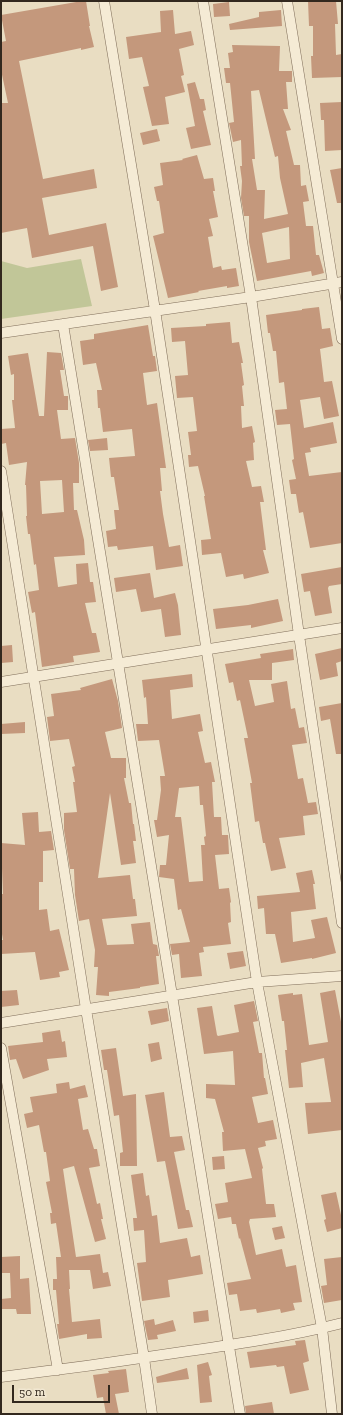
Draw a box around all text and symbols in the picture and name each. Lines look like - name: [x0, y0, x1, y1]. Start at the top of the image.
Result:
- scale bar: [14, 1377, 112, 1403]
- text: 50 m: [19, 1385, 45, 1399]

